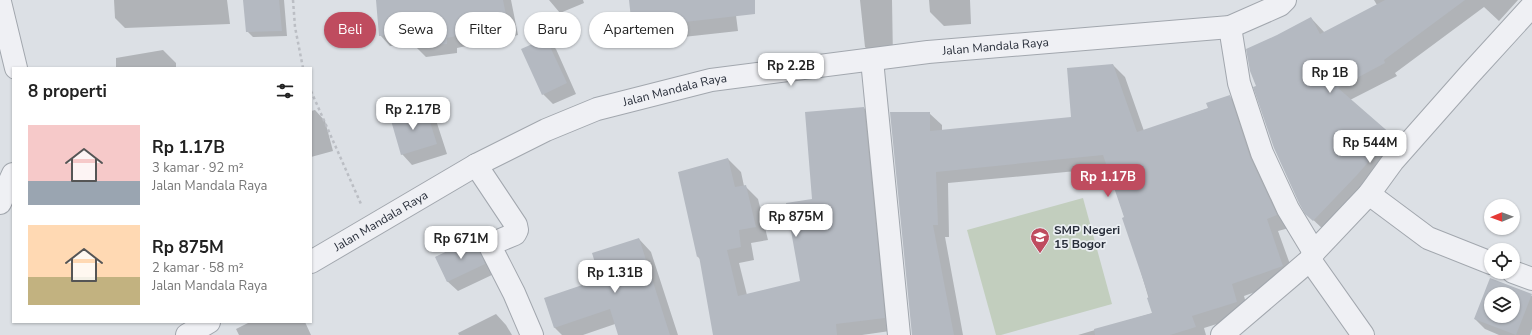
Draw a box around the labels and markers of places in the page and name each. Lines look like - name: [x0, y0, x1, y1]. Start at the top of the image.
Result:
- pin: Rp 2.2B: [754, 53, 828, 87]
- pin: Rp 1B: [1302, 60, 1358, 94]
- pin: Rp 2.17B: [372, 97, 454, 131]
- pin: Rp 544M: [1333, 130, 1407, 164]
- pin: Rp 1.17B: [1067, 164, 1149, 198]
- pin: Rp 875M: [759, 204, 833, 238]
- place label: SMP Negeri 15 Bogor: [1054, 222, 1120, 252]
- pin: Rp 671M: [424, 226, 498, 260]
- school or university icon: SMP Negeri 15 Bogor: [1029, 226, 1051, 254]
- pin: Rp 1.31B: [574, 260, 656, 294]

